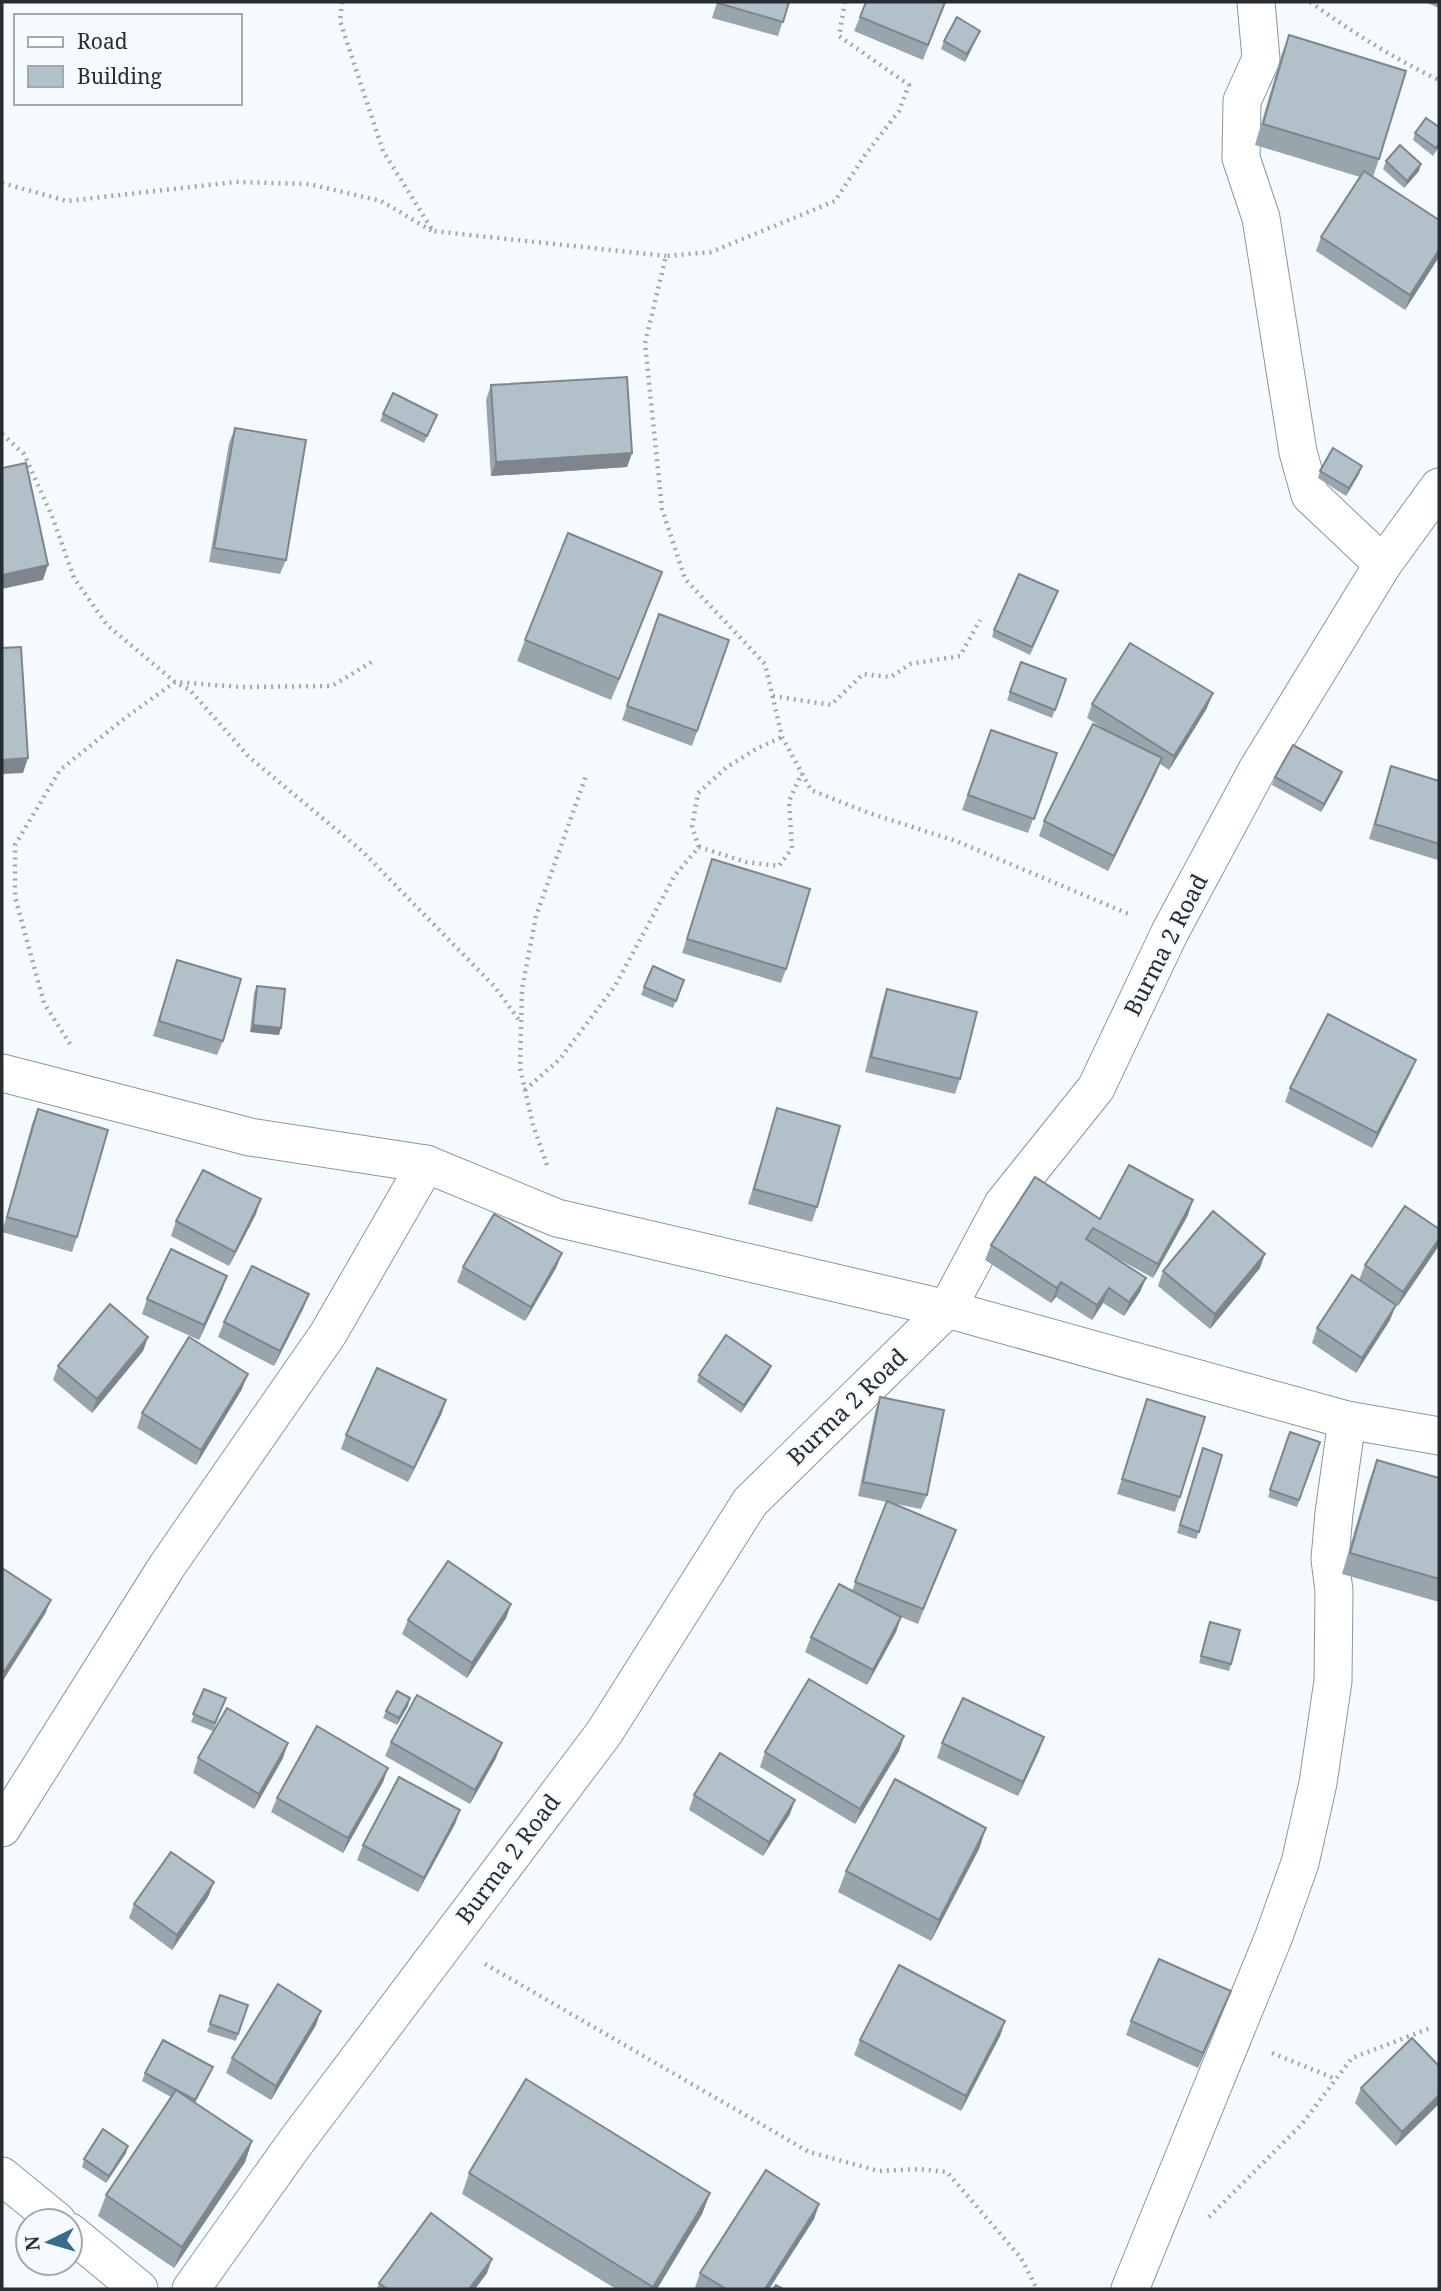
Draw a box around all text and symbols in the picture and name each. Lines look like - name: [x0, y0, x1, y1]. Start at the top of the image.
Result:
- legend: [14, 14, 242, 105]
- text: Road: [77, 27, 128, 55]
- text: Building: [77, 62, 162, 90]
- street label: Burma 2 Road: [1116, 868, 1215, 1021]
- street label: Burma 2 Road: [779, 1341, 913, 1472]
- street label: Burma 2 Road: [448, 1787, 567, 1930]
- north arrow: [14, 2207, 84, 2277]
- text: N: [18, 2235, 46, 2252]

